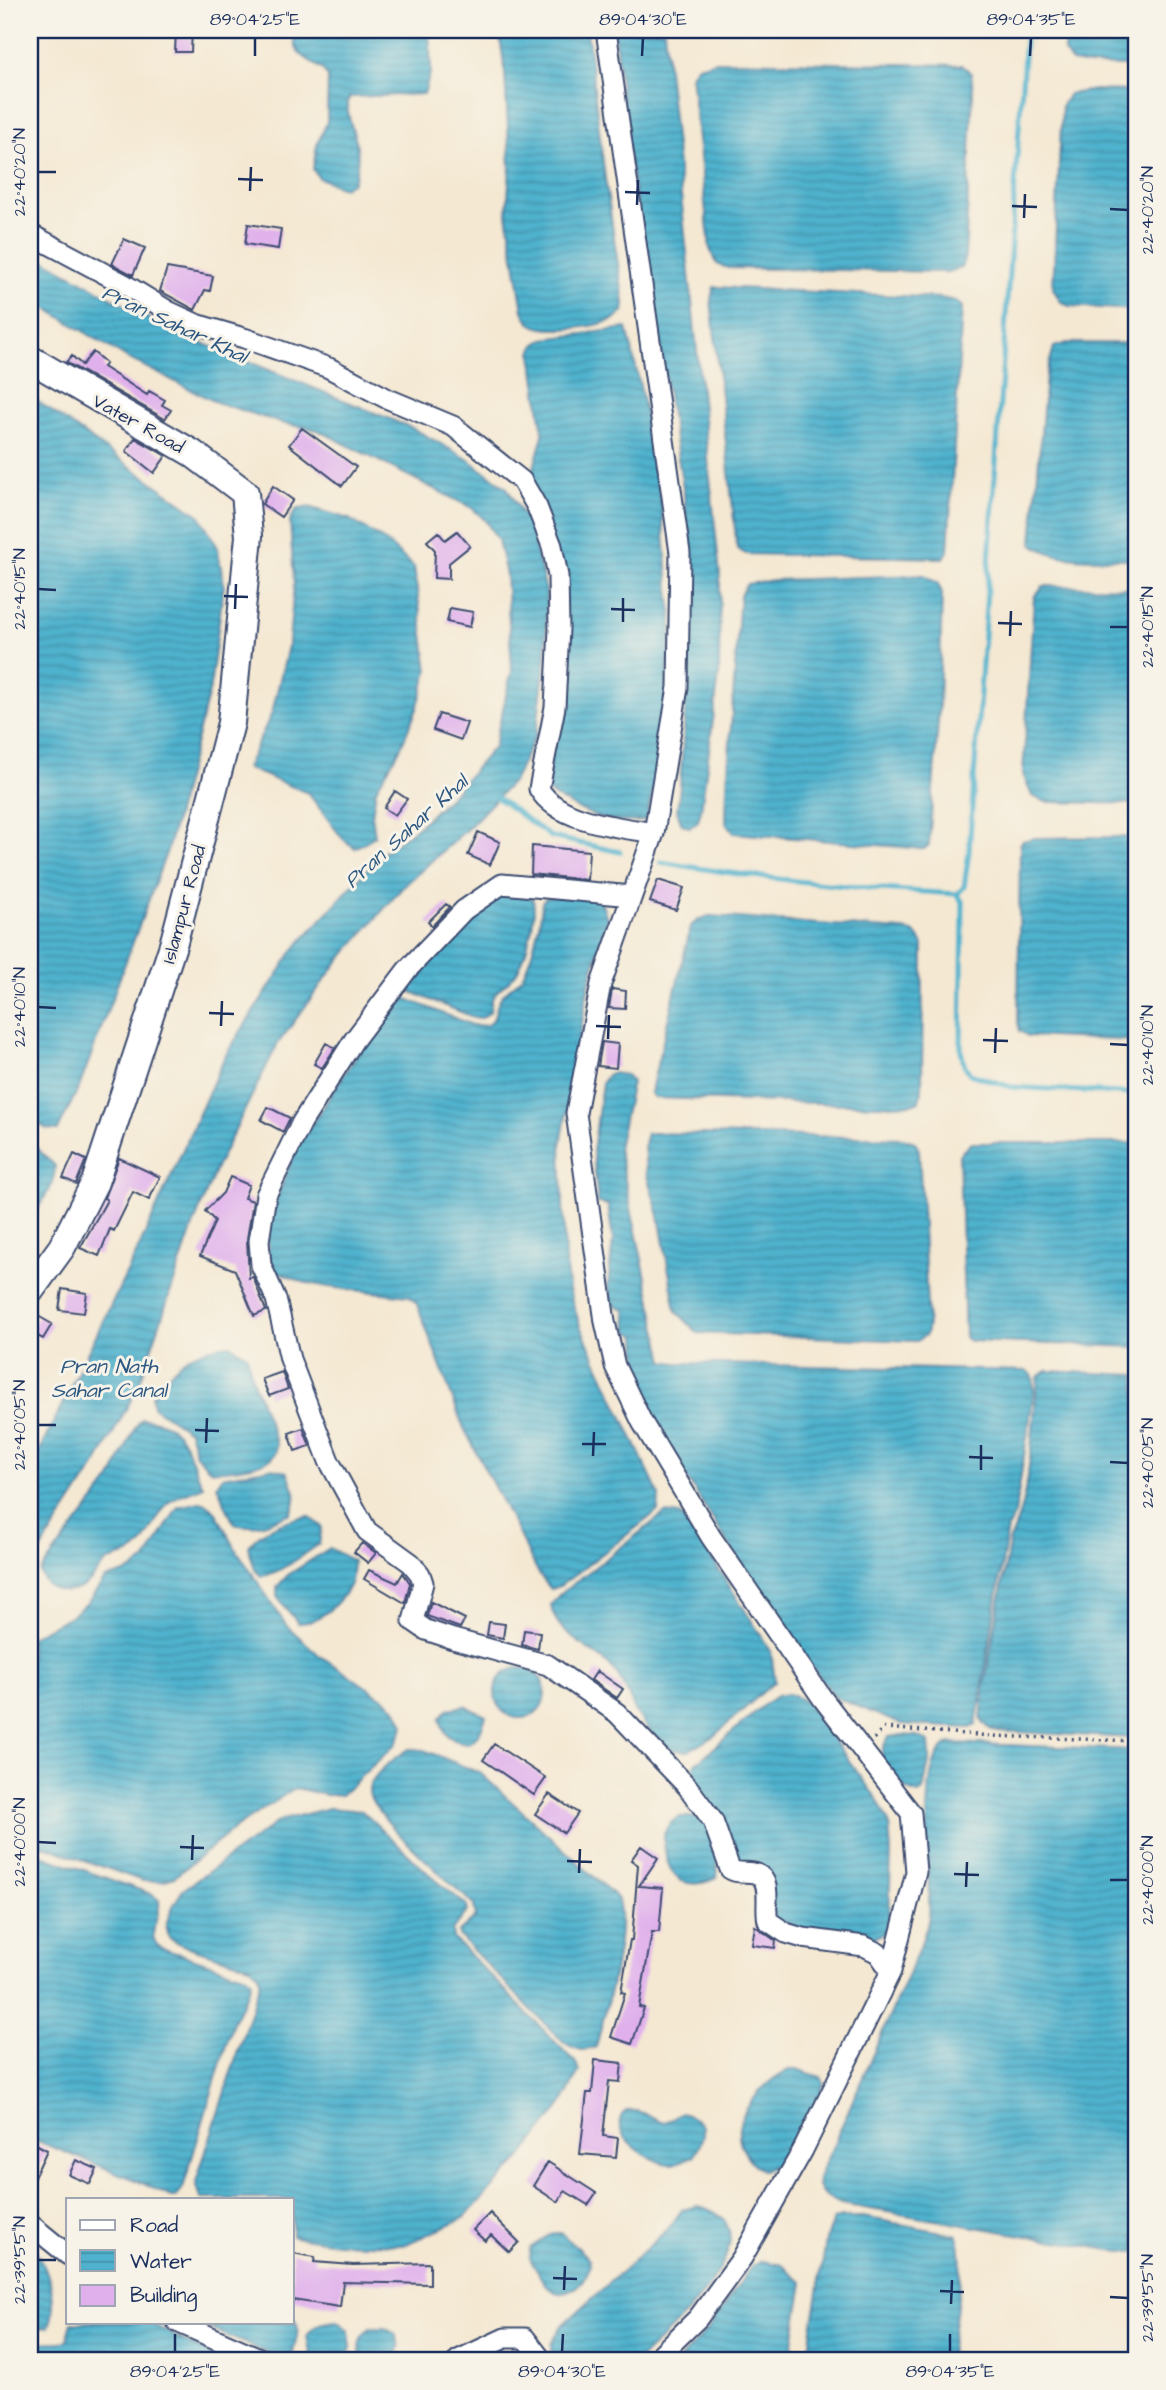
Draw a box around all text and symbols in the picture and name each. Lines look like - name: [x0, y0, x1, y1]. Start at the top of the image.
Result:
- text: 89°04'25"E: [210, 7, 301, 32]
- text: 89°04'30"E: [599, 7, 687, 32]
- text: 89°04'35"E: [986, 7, 1076, 32]
- text: 22°40'20"N: [7, 128, 32, 216]
- text: 22°40'20"N: [1135, 166, 1160, 254]
- water label: Pran Sahar Khal: [98, 278, 254, 372]
- street label: Vater Road: [87, 388, 189, 461]
- text: 22°40'15"N: [7, 548, 32, 630]
- text: 22°40'15"N: [1135, 586, 1160, 668]
- water label: Pran Sahar Khal: [338, 766, 476, 895]
- street label: Islampur Road: [156, 842, 213, 967]
- text: 22°40'10"N: [7, 967, 32, 1047]
- text: 22°40'10"N: [1135, 1005, 1160, 1085]
- water label: Pran Nath Sahar Canal: [51, 1352, 169, 1405]
- text: 22°40'05"N: [7, 1380, 32, 1470]
- text: 22°40'05"N: [1135, 1418, 1160, 1508]
- text: 22°40'00"N: [7, 1797, 32, 1887]
- text: 22°40'00"N: [1135, 1835, 1160, 1925]
- legend: [66, 2198, 294, 2324]
- text: Road: [130, 2211, 178, 2240]
- text: 22°39'55"N: [7, 2216, 32, 2304]
- text: Water: [130, 2247, 192, 2276]
- text: 22°39'55"N: [1135, 2254, 1160, 2342]
- text: Building: [130, 2281, 198, 2312]
- text: 89°04'25"E: [130, 2359, 221, 2384]
- text: 89°04'30"E: [518, 2359, 606, 2384]
- text: 89°04'35"E: [905, 2359, 995, 2384]

